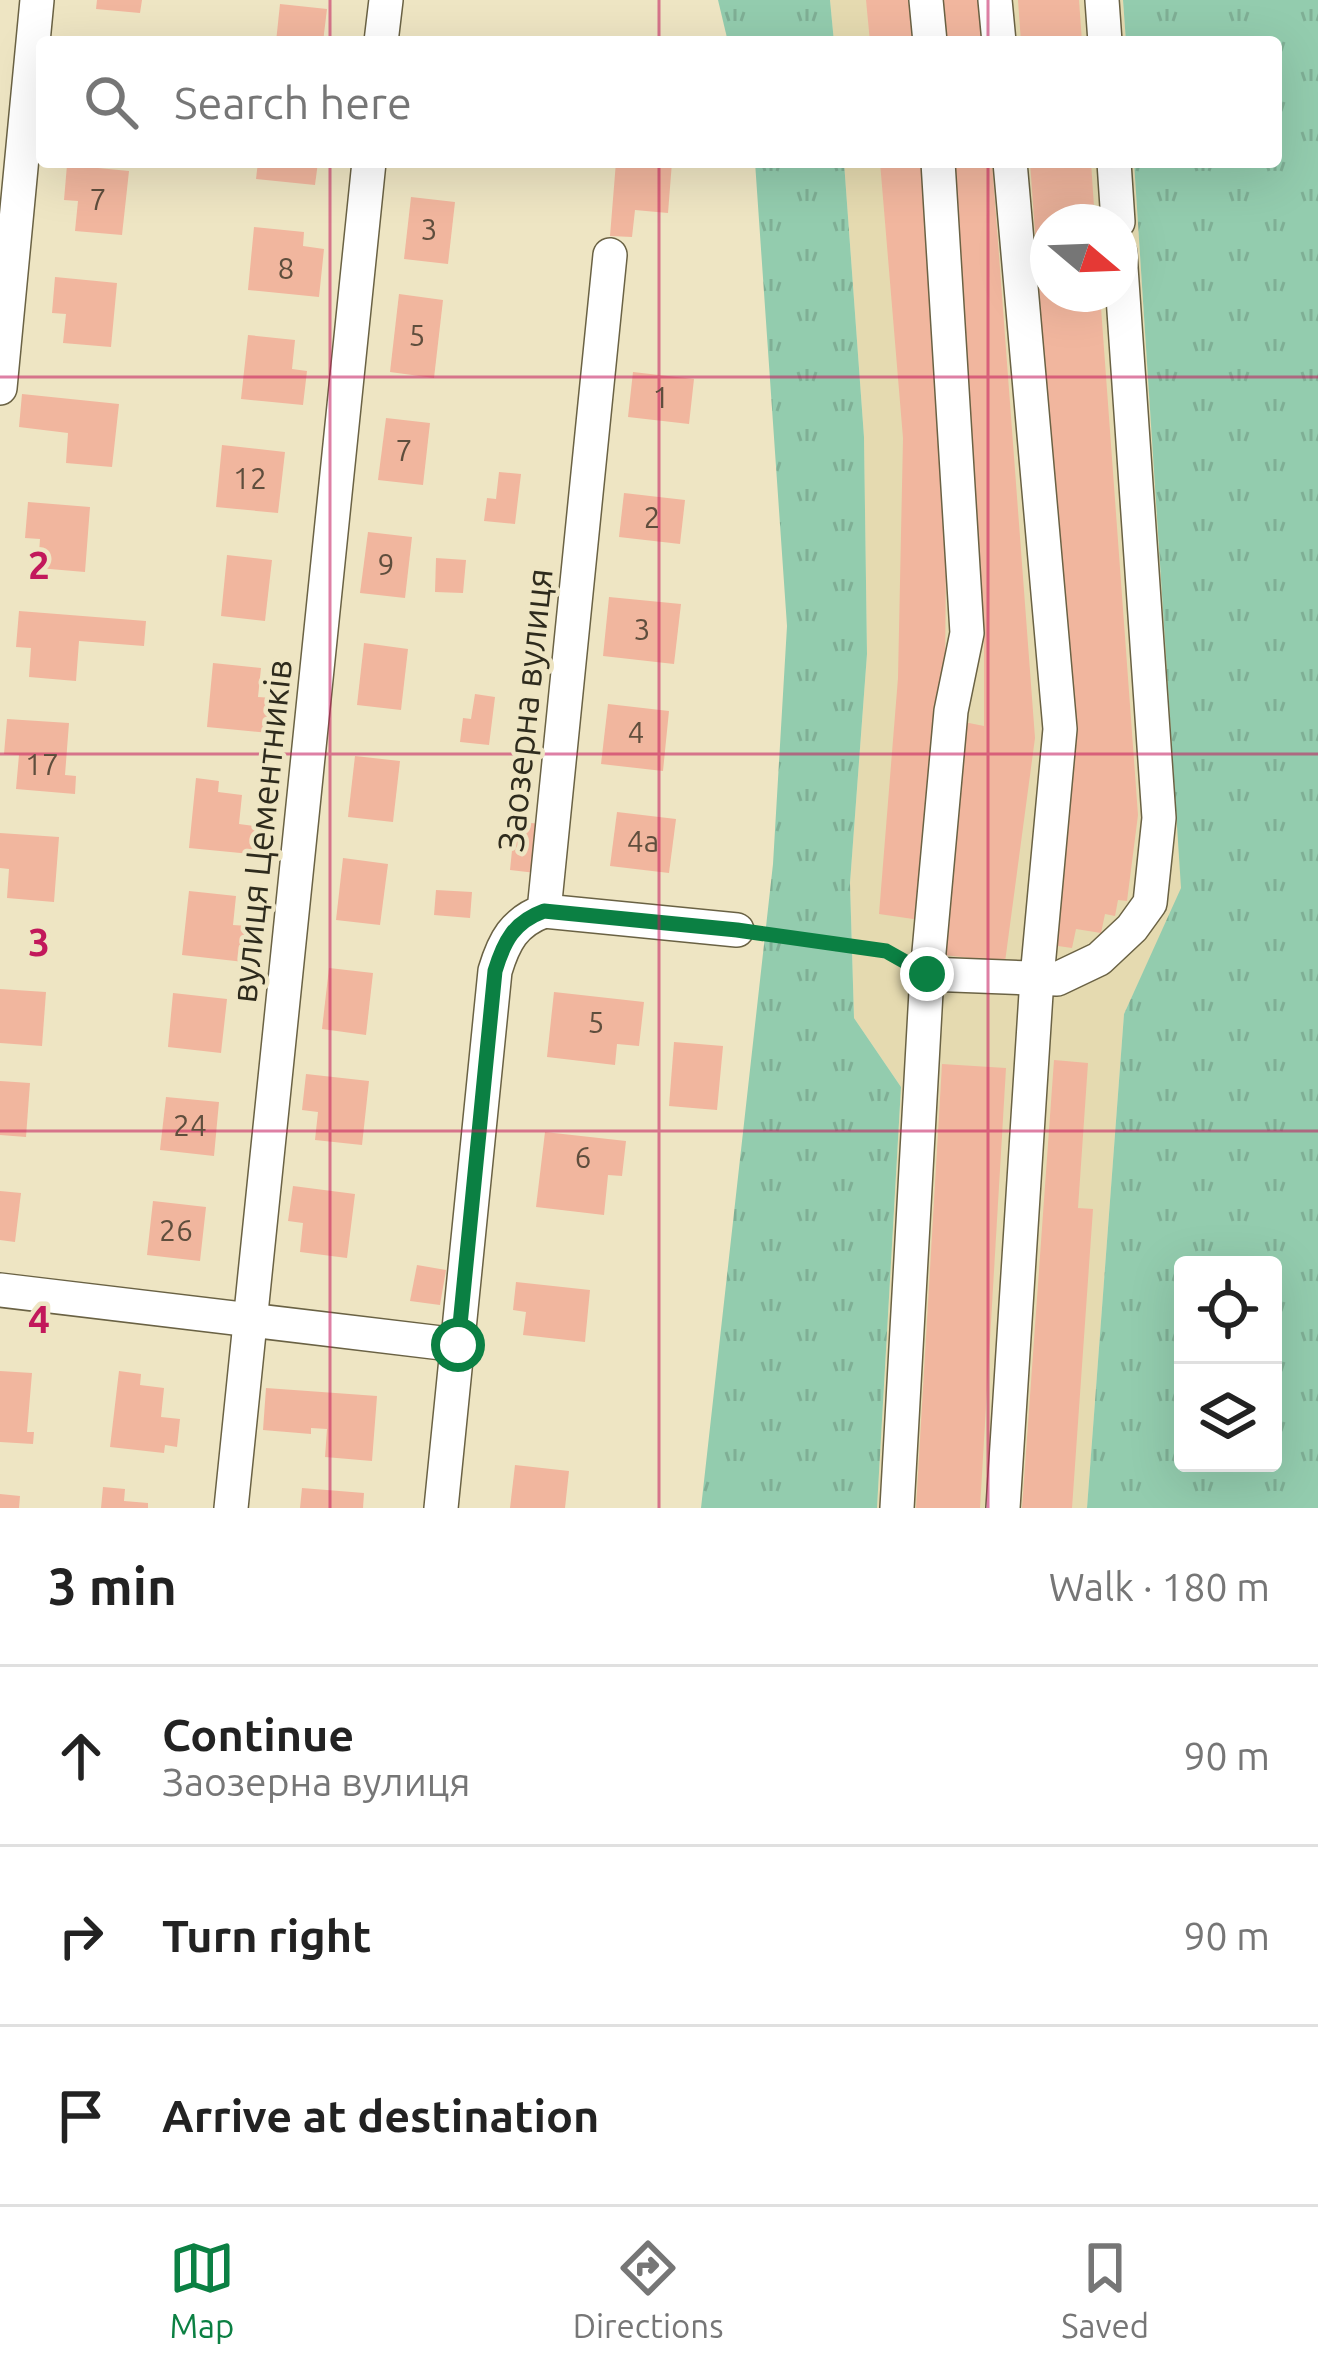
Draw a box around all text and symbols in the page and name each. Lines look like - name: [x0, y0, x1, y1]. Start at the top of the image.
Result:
- search box: [36, 36, 1282, 168]
- icon: search: [78, 69, 144, 135]
- text: Search here: [174, 77, 412, 128]
- house number: 7: [90, 182, 106, 216]
- north arrow: [1030, 204, 1138, 312]
- house number: 3: [421, 212, 437, 246]
- house number: 8: [278, 251, 294, 285]
- house number: 5: [409, 318, 425, 352]
- house number: 1: [653, 380, 669, 414]
- house number: 7: [396, 433, 412, 467]
- house number: 12: [233, 461, 267, 495]
- house number: 2: [644, 500, 660, 534]
- text: 2: [28, 543, 50, 586]
- house number: 9: [378, 547, 394, 581]
- street label: Заозерна вулиця: [489, 566, 560, 854]
- house number: 3: [634, 612, 650, 646]
- street label: вулиця Цементників: [222, 657, 299, 1005]
- house number: 4: [628, 715, 644, 749]
- house number: 17: [25, 747, 59, 781]
- house number: 4а: [627, 824, 659, 858]
- text: 3: [28, 920, 50, 963]
- route end: [900, 947, 954, 1001]
- house number: 5: [588, 1005, 604, 1039]
- house number: 24: [173, 1108, 207, 1142]
- house number: 6: [575, 1140, 591, 1174]
- house number: 26: [159, 1213, 193, 1247]
- map controls: [1174, 1256, 1282, 1472]
- button: locate: [1174, 1256, 1282, 1364]
- text: 4: [28, 1297, 50, 1340]
- route start: [431, 1318, 485, 1372]
- button: layers: [1174, 1364, 1282, 1472]
- text: 3 min: [48, 1557, 177, 1615]
- text: Walk · 180 m: [1049, 1565, 1270, 1608]
- text: Continue: [162, 1709, 354, 1760]
- icon: ahead: [48, 1723, 114, 1789]
- text: 90 m: [1183, 1734, 1270, 1777]
- text: Заозерна вулиця: [162, 1760, 470, 1803]
- icon: right: [48, 1903, 114, 1969]
- text: Turn right: [162, 1910, 371, 1961]
- text: 90 m: [1183, 1914, 1270, 1957]
- icon: arrive: [48, 2083, 114, 2149]
- text: Arrive at destination: [162, 2090, 599, 2141]
- tab: Map: [169, 2235, 235, 2344]
- tab: Directions: [573, 2235, 723, 2344]
- tab: Saved: [1061, 2235, 1149, 2344]

